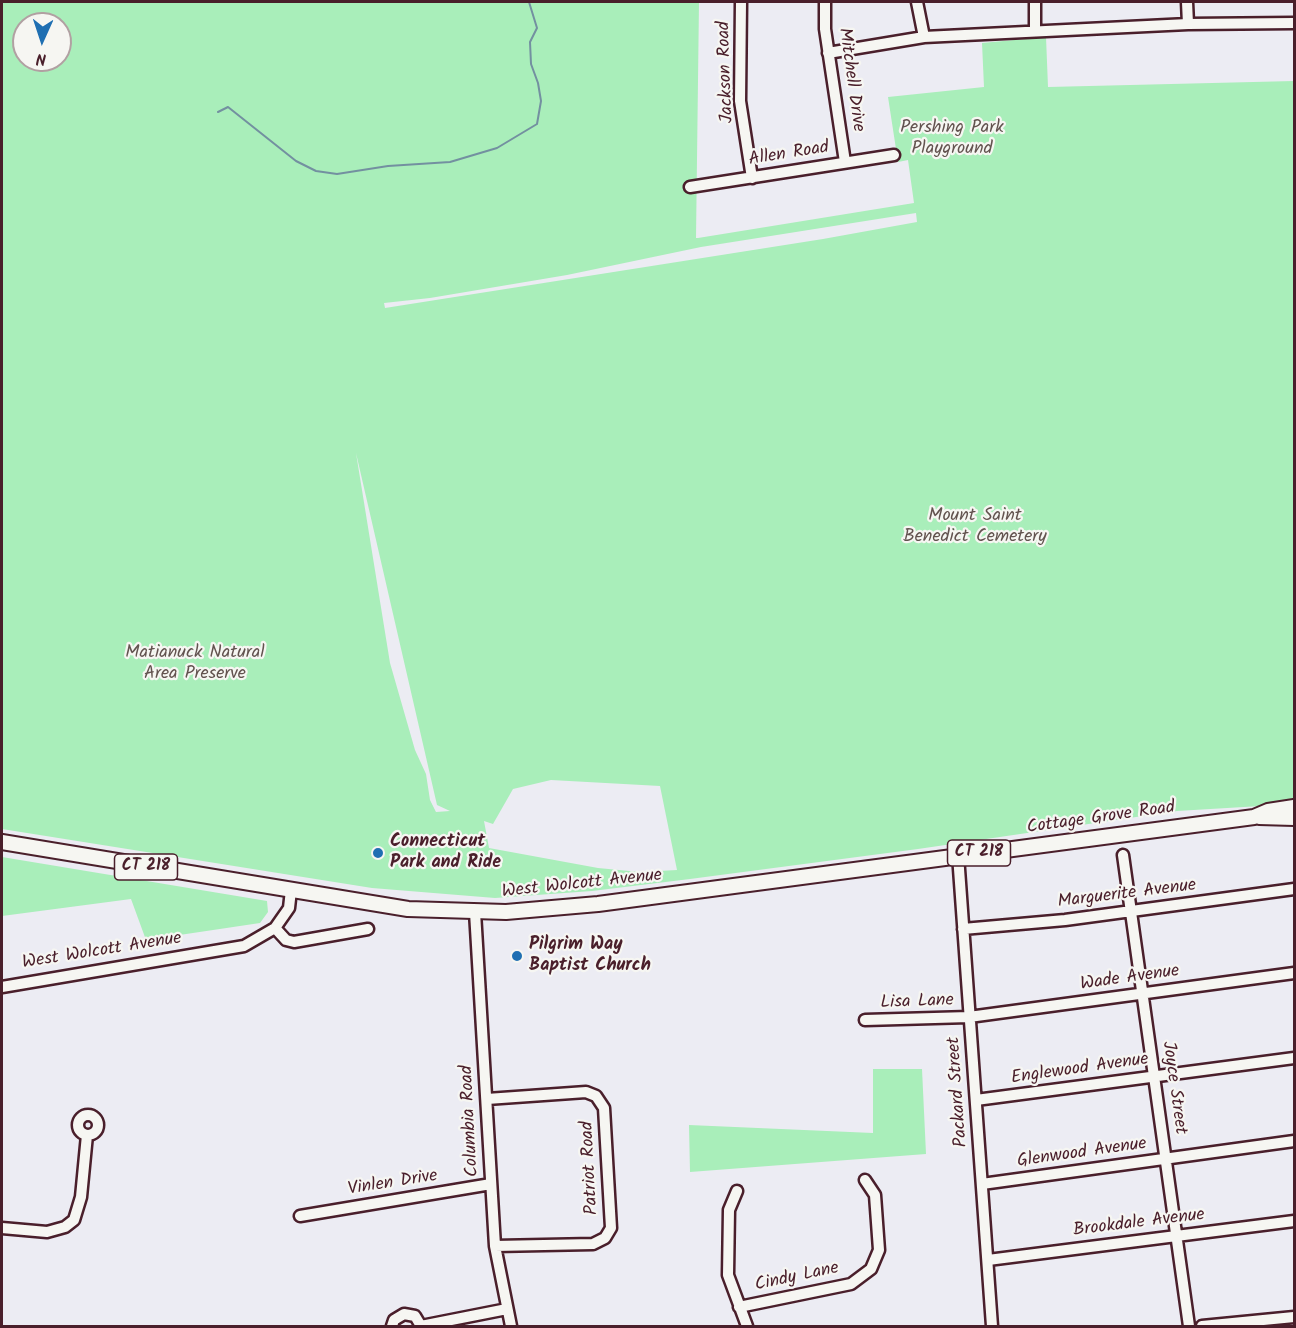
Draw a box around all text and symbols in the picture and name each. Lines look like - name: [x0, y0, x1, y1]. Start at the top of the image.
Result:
- north arrow: [12, 12, 72, 72]
- street label: Jackson Road: [714, 21, 740, 123]
- street label: Mitchell Drive: [832, 27, 868, 133]
- text: N: [35, 46, 47, 71]
- park label: Pershing Park Playground: [900, 118, 1004, 160]
- street label: Allen Road: [747, 138, 831, 172]
- park label: Mount Saint Benedict Cemetery: [903, 506, 1047, 548]
- park label: Matianuck Natural Area Preserve: [125, 643, 265, 686]
- street label: Cottage Grove Road: [1026, 798, 1176, 840]
- place label: Connecticut Park and Ride: [390, 832, 501, 874]
- road number: CT 218: [948, 840, 1010, 866]
- marker: Connecticut Park and Ride: [371, 846, 385, 860]
- road number: CT 218: [114, 854, 178, 880]
- street label: West Wolcott Avenue: [501, 866, 663, 904]
- street label: Marguerite Avenue: [1056, 876, 1198, 914]
- street label: West Wolcott Avenue: [21, 929, 183, 975]
- place label: Pilgrim Way Baptist Church: [529, 935, 651, 978]
- marker: Pilgrim Way Baptist Church: [510, 949, 524, 963]
- street label: Wade Avenue: [1079, 961, 1181, 997]
- street label: Lisa Lane: [880, 991, 954, 1015]
- street label: Packard Street: [944, 1036, 974, 1148]
- street label: Joyce Street: [1156, 1040, 1190, 1136]
- street label: Englewood Avenue: [1010, 1050, 1150, 1090]
- street label: Columbia Road: [457, 1065, 485, 1177]
- street label: Patriot Road: [578, 1121, 604, 1215]
- street label: Glenwood Avenue: [1016, 1134, 1148, 1174]
- street label: Vinlen Drive: [347, 1166, 439, 1202]
- street label: Brookdale Avenue: [1072, 1205, 1206, 1243]
- street label: Cindy Lane: [753, 1259, 841, 1297]

